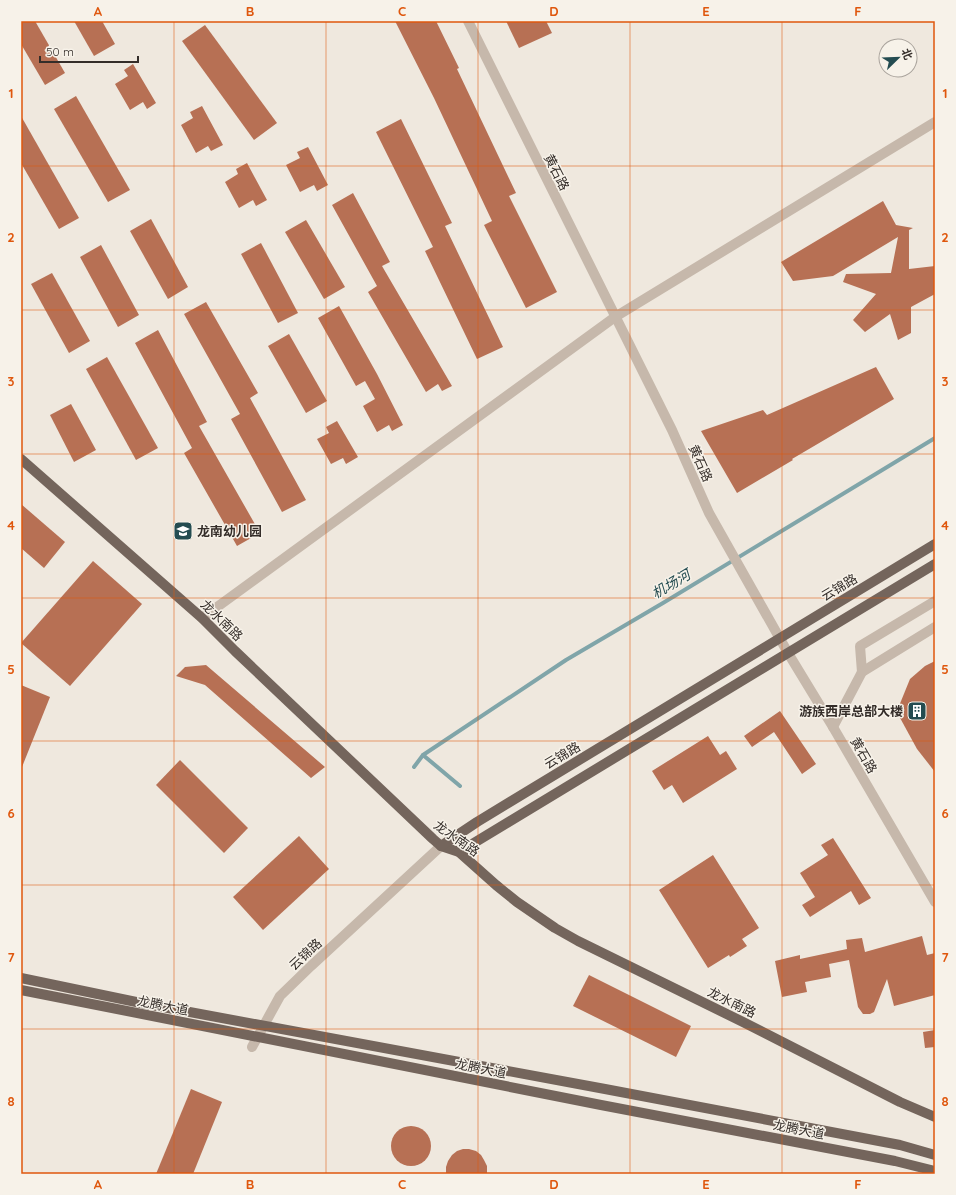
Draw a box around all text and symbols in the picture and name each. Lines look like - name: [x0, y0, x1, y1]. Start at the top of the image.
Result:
- text: A: [94, 3, 103, 19]
- text: B: [246, 3, 254, 19]
- text: C: [398, 3, 406, 19]
- text: D: [549, 3, 559, 19]
- text: E: [702, 3, 710, 19]
- text: F: [854, 3, 862, 19]
- scale bar: [40, 38, 138, 64]
- north arrow: [878, 38, 918, 78]
- text: 50 m: [46, 44, 74, 59]
- text: 北: [899, 46, 916, 62]
- text: 1: [8, 85, 14, 101]
- text: 1: [942, 85, 948, 101]
- street label: 黄石路: [541, 151, 573, 193]
- text: 2: [7, 229, 15, 245]
- text: 2: [941, 229, 949, 245]
- text: 3: [8, 373, 15, 389]
- text: 3: [942, 373, 949, 389]
- street label: 黄石路: [686, 442, 716, 484]
- text: 4: [7, 517, 15, 533]
- text: 4: [941, 517, 949, 533]
- school or university icon: 龙南幼儿园: [172, 520, 194, 542]
- place label: 龙南幼儿园: [197, 523, 262, 539]
- water label: 机场河: [648, 564, 696, 603]
- street label: 云锦路: [818, 570, 860, 604]
- street label: 龙水南路: [198, 596, 246, 644]
- text: 5: [7, 661, 15, 677]
- text: 5: [941, 661, 949, 677]
- building icon: 游族西岸总部大楼: [906, 700, 928, 722]
- place label: 游族西岸总部大楼: [799, 703, 903, 719]
- street label: 黄石路: [847, 734, 881, 776]
- street label: 云锦路: [541, 738, 583, 772]
- text: 6: [7, 805, 15, 821]
- text: 6: [941, 805, 949, 821]
- street label: 龙水南路: [431, 817, 483, 859]
- street label: 云锦路: [285, 935, 325, 973]
- text: 7: [7, 949, 15, 965]
- text: 7: [941, 949, 949, 965]
- street label: 龙水南路: [705, 983, 759, 1021]
- street label: 龙腾大道: [136, 992, 190, 1018]
- street label: 龙腾大道: [454, 1055, 508, 1081]
- text: 8: [7, 1093, 15, 1109]
- text: 8: [941, 1093, 949, 1109]
- street label: 龙腾大道: [772, 1116, 826, 1142]
- text: A: [94, 1176, 103, 1192]
- text: B: [246, 1176, 254, 1192]
- text: C: [398, 1176, 406, 1192]
- text: D: [549, 1176, 559, 1192]
- text: E: [702, 1176, 710, 1192]
- text: F: [854, 1176, 862, 1192]

